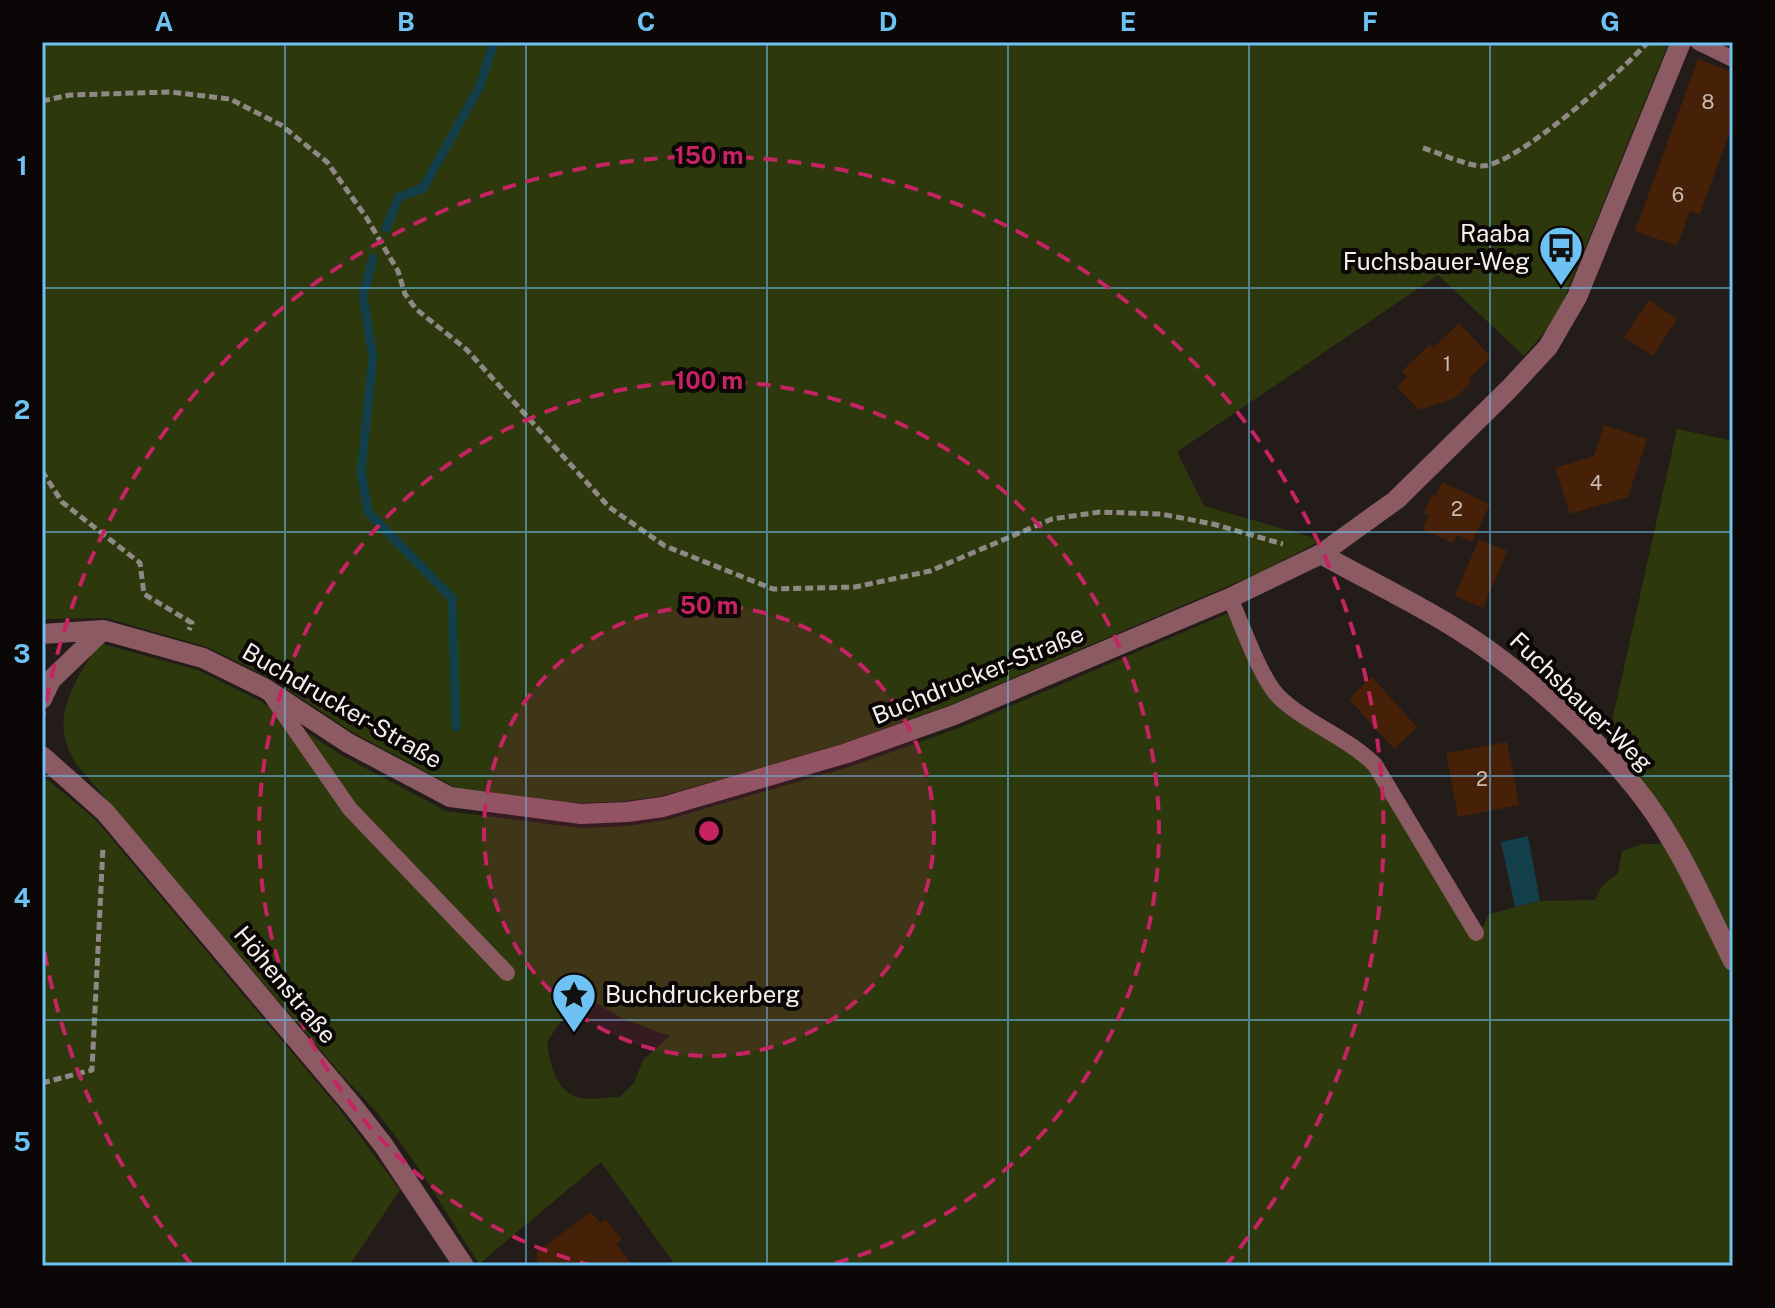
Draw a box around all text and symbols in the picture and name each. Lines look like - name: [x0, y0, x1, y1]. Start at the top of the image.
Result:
- text: A: [155, 6, 174, 37]
- text: B: [397, 6, 415, 37]
- text: C: [637, 6, 655, 37]
- text: D: [879, 6, 897, 37]
- text: E: [1120, 6, 1136, 37]
- text: F: [1362, 6, 1378, 37]
- text: G: [1600, 6, 1620, 37]
- house number: 8: [1702, 90, 1714, 114]
- text: 150 m: [675, 141, 743, 169]
- text: 1: [16, 150, 28, 181]
- house number: 6: [1672, 183, 1684, 207]
- place label: Raaba Fuchsbauer-Weg: [1343, 219, 1530, 275]
- bus stop icon: Raaba Fuchsbauer-Weg: [1537, 224, 1585, 287]
- house number: 1: [1443, 352, 1451, 376]
- text: 100 m: [675, 366, 743, 394]
- text: 2: [14, 394, 30, 425]
- house number: 4: [1590, 471, 1602, 495]
- house number: 2: [1451, 497, 1463, 521]
- text: 50 m: [680, 591, 738, 619]
- street label: Buchdrucker-Straße: [868, 619, 1087, 729]
- street label: Fuchsbauer-Weg: [1505, 626, 1659, 776]
- street label: Buchdrucker-Straße: [238, 637, 447, 774]
- text: 3: [13, 638, 31, 669]
- house number: 2: [1476, 767, 1488, 791]
- centre of rings: [695, 817, 723, 845]
- text: 4: [13, 882, 31, 913]
- street label: Höhenstraße: [229, 920, 343, 1049]
- place icon: Buchdruckerberg: [550, 971, 598, 1034]
- place label: Buchdruckerberg: [605, 980, 800, 1008]
- text: 5: [13, 1126, 31, 1157]

